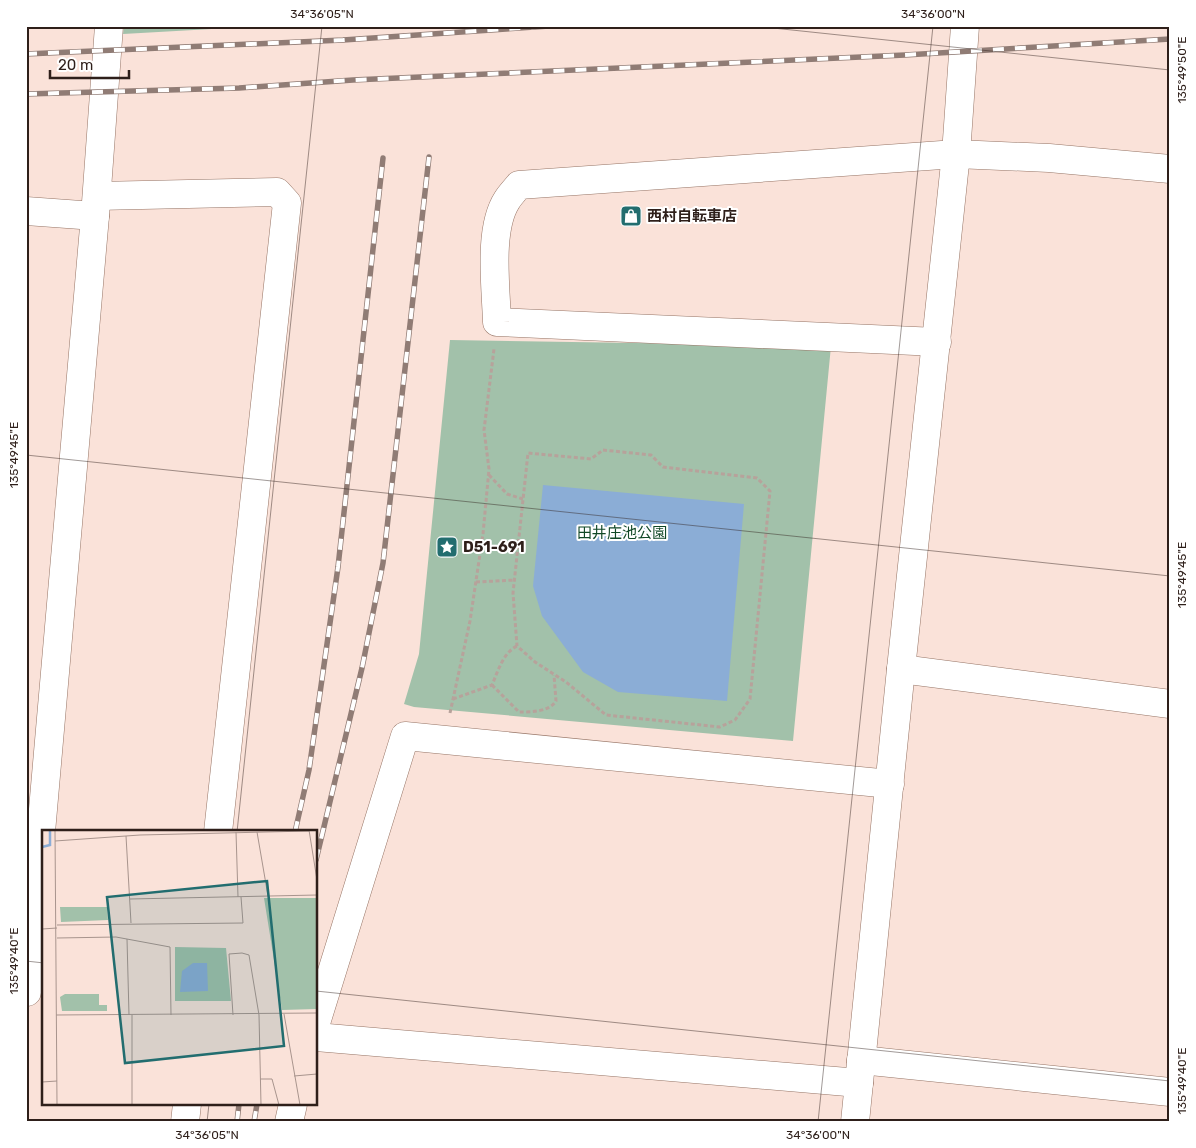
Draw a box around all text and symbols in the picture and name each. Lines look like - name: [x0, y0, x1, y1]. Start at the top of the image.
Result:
- text: 34°36'05"N: [290, 7, 354, 21]
- text: 34°36'00"N: [901, 7, 965, 21]
- text: 135°49'50"E: [1175, 36, 1189, 104]
- scale bar: [50, 48, 129, 80]
- text: 20 m: [58, 56, 93, 74]
- shop icon: 西村自転車店: [619, 204, 643, 228]
- place label: 西村自転車店: [647, 207, 737, 225]
- text: 135°49'45"E: [7, 422, 21, 488]
- park label: 田井庄池公園: [577, 524, 667, 542]
- place icon: D51-691: [435, 535, 459, 559]
- place label: D51-691: [463, 538, 525, 556]
- text: 135°49'45"E: [1175, 542, 1189, 608]
- inset map: [42, 830, 318, 1106]
- text: 135°49'40"E: [7, 928, 21, 994]
- text: 135°49'40"E: [1175, 1048, 1189, 1114]
- text: 34°36'05"N: [175, 1128, 239, 1142]
- text: 34°36'00"N: [786, 1128, 850, 1142]

